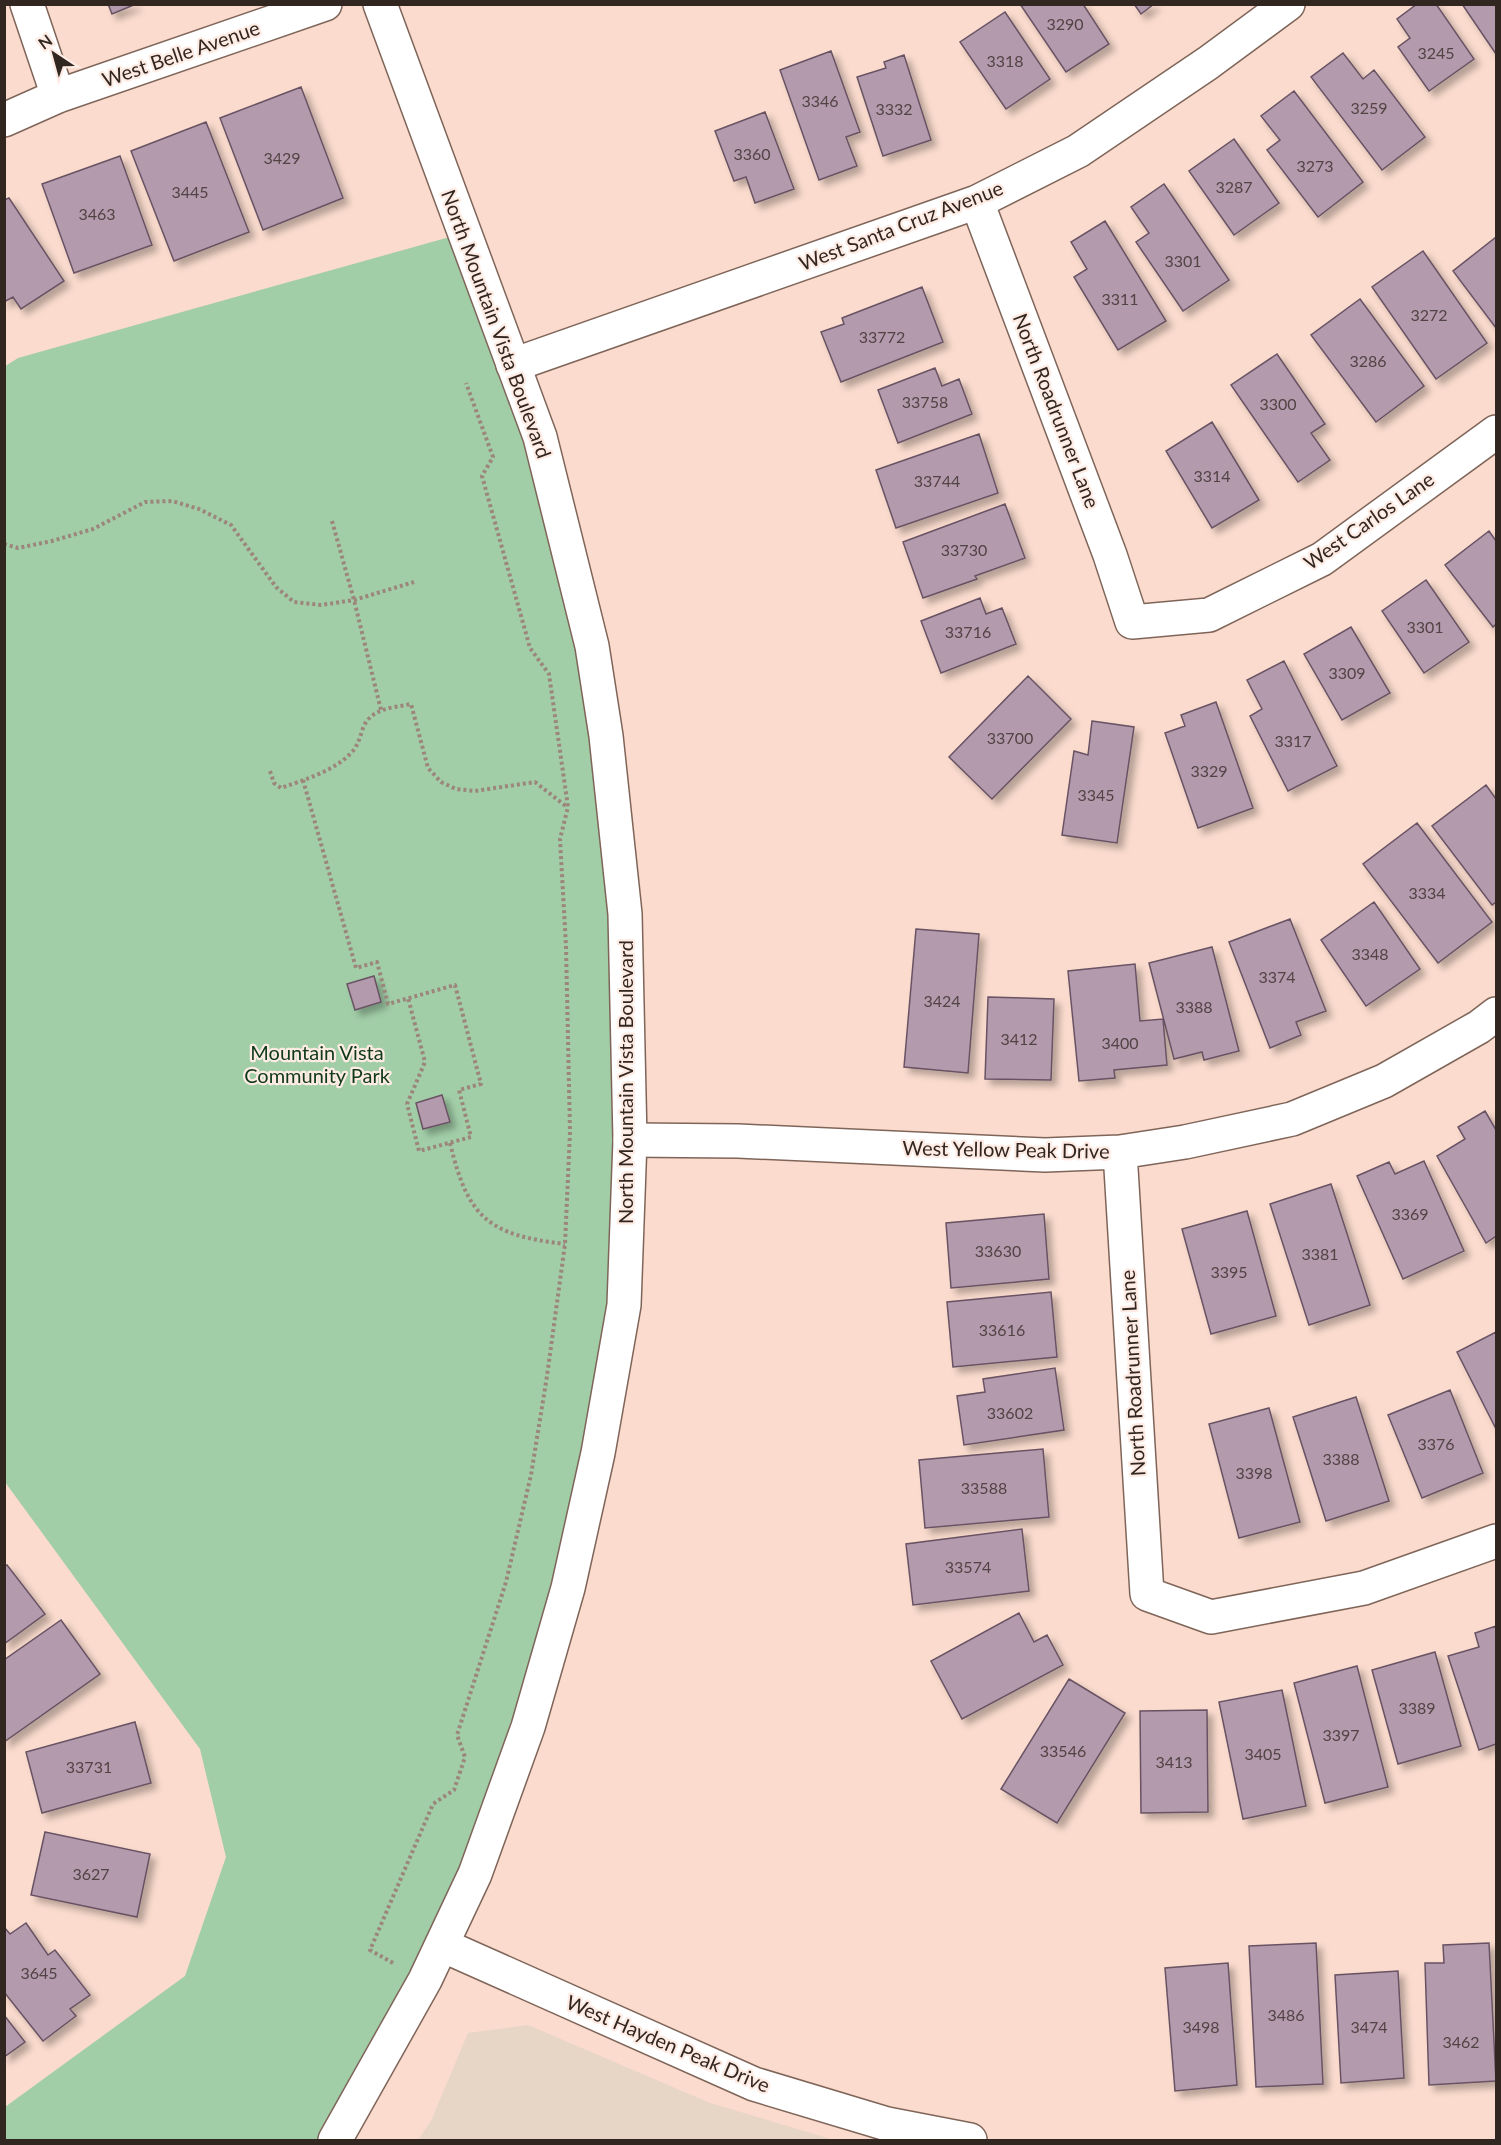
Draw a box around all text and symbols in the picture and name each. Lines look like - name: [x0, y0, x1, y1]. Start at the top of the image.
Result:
- house number: 3290: [1046, 14, 1084, 33]
- street label: West Belle Avenue: [99, 15, 263, 91]
- north arrow: [24, 24, 84, 84]
- text: N: [34, 30, 55, 53]
- house number: 3245: [1417, 43, 1455, 62]
- house number: 3318: [986, 51, 1024, 70]
- house number: 3346: [801, 91, 839, 110]
- house number: 3259: [1350, 98, 1388, 117]
- house number: 3332: [875, 99, 913, 118]
- house number: 3360: [733, 144, 771, 163]
- house number: 3429: [263, 148, 301, 167]
- house number: 3273: [1296, 156, 1334, 175]
- street label: West Santa Cruz Avenue: [795, 175, 1006, 275]
- house number: 3287: [1215, 177, 1253, 196]
- house number: 3445: [171, 182, 209, 201]
- street label: North Mountain Vista Boulevard: [437, 186, 557, 461]
- house number: 3463: [78, 204, 116, 223]
- house number: 3301: [1164, 251, 1202, 270]
- house number: 3311: [1101, 289, 1139, 308]
- house number: 3272: [1410, 305, 1448, 324]
- street label: North Roadrunner Lane: [1009, 310, 1105, 511]
- house number: 33772: [859, 327, 905, 346]
- house number: 3286: [1349, 351, 1387, 370]
- house number: 33758: [902, 392, 948, 411]
- house number: 3300: [1259, 394, 1297, 413]
- house number: 3314: [1193, 466, 1231, 485]
- street label: West Carlos Lane: [1299, 466, 1438, 574]
- house number: 33744: [914, 471, 960, 490]
- house number: 33730: [941, 540, 987, 559]
- house number: 3301: [1406, 617, 1444, 636]
- house number: 33716: [945, 622, 991, 641]
- house number: 3309: [1328, 663, 1366, 682]
- house number: 33700: [987, 728, 1033, 747]
- house number: 3317: [1274, 731, 1312, 750]
- house number: 3329: [1190, 761, 1228, 780]
- house number: 3345: [1077, 785, 1115, 804]
- house number: 3334: [1408, 883, 1446, 902]
- street label: North Mountain Vista Boulevard: [613, 940, 637, 1224]
- house number: 3348: [1351, 944, 1389, 963]
- house number: 3374: [1258, 967, 1296, 986]
- house number: 3424: [923, 991, 961, 1010]
- house number: 3388: [1175, 997, 1213, 1016]
- house number: 3412: [1000, 1029, 1038, 1048]
- house number: 3400: [1101, 1033, 1139, 1052]
- park label: Mountain Vista Community Park: [244, 1040, 391, 1087]
- street label: West Yellow Peak Drive: [902, 1135, 1110, 1163]
- house number: 3369: [1391, 1204, 1429, 1223]
- house number: 33630: [975, 1241, 1021, 1260]
- house number: 3381: [1301, 1244, 1339, 1263]
- house number: 3395: [1210, 1262, 1248, 1281]
- street label: North Roadrunner Lane: [1115, 1269, 1149, 1477]
- house number: 33616: [979, 1320, 1025, 1339]
- house number: 33602: [987, 1403, 1033, 1422]
- house number: 3376: [1417, 1434, 1455, 1453]
- house number: 3388: [1322, 1449, 1360, 1468]
- house number: 3398: [1235, 1463, 1273, 1482]
- house number: 33588: [961, 1478, 1007, 1497]
- house number: 33574: [945, 1557, 991, 1576]
- house number: 3389: [1398, 1698, 1436, 1717]
- house number: 3397: [1322, 1725, 1360, 1744]
- house number: 33546: [1040, 1741, 1086, 1760]
- house number: 3405: [1244, 1744, 1282, 1763]
- house number: 3413: [1155, 1752, 1193, 1771]
- house number: 33731: [66, 1757, 112, 1776]
- house number: 3627: [72, 1864, 110, 1883]
- house number: 3645: [20, 1963, 58, 1982]
- street label: West Hayden Peak Drive: [563, 1989, 774, 2097]
- house number: 3486: [1267, 2005, 1305, 2024]
- house number: 3498: [1182, 2017, 1220, 2036]
- house number: 3474: [1350, 2017, 1388, 2036]
- house number: 3462: [1442, 2032, 1480, 2051]

